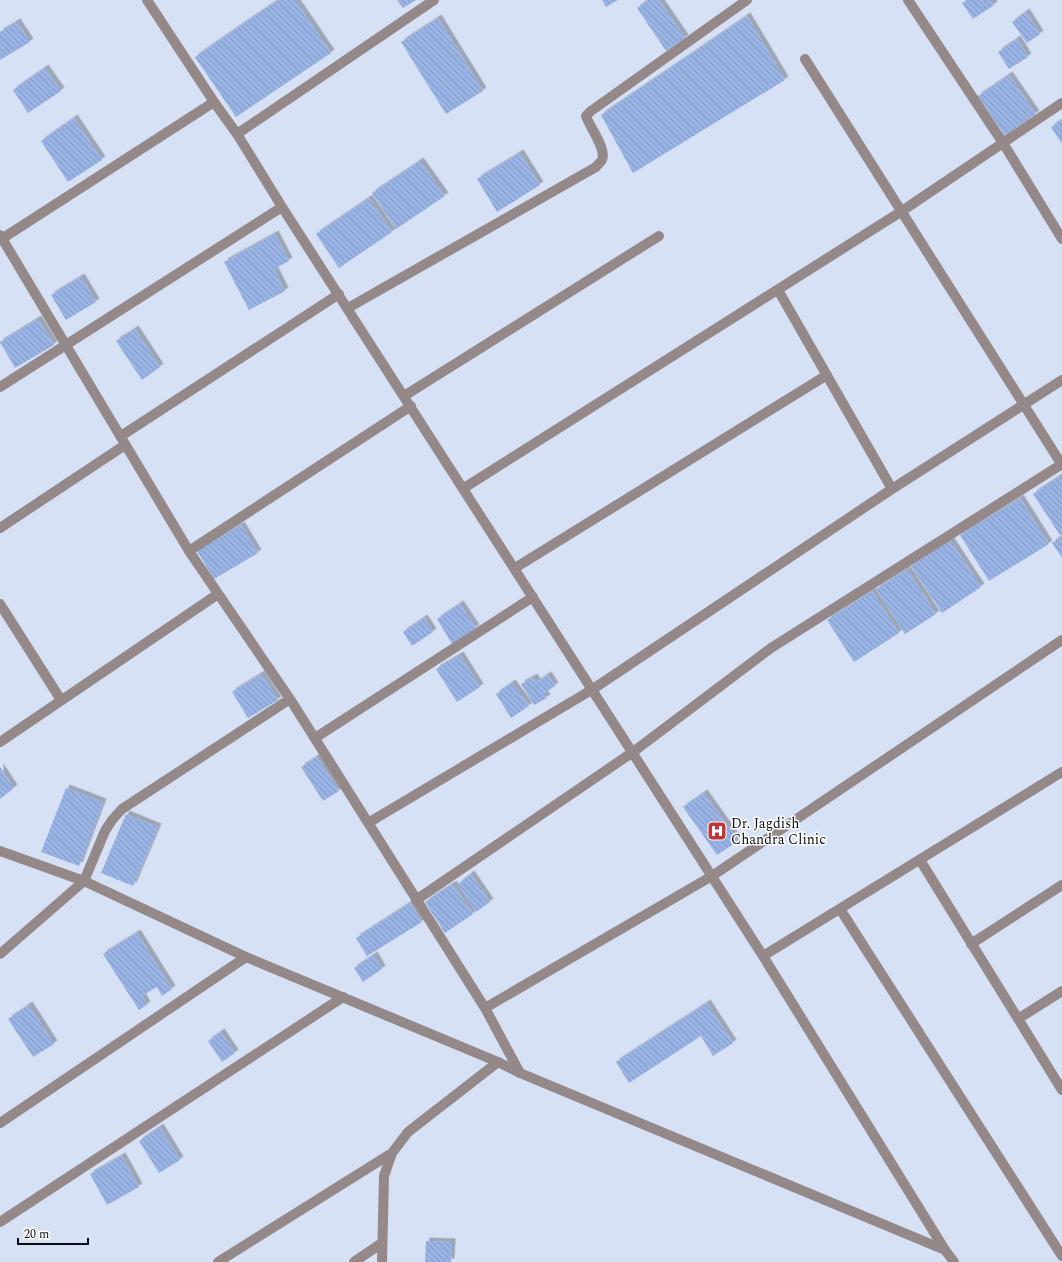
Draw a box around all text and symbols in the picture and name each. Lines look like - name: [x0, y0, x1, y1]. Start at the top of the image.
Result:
- place label: Dr. Jagdish Chandra Clinic: [731, 813, 826, 850]
- hospital icon: Dr. Jagdish Chandra Clinic: [706, 820, 728, 842]
- scale bar: [18, 1220, 88, 1246]
- text: 20 m: [24, 1225, 49, 1244]

